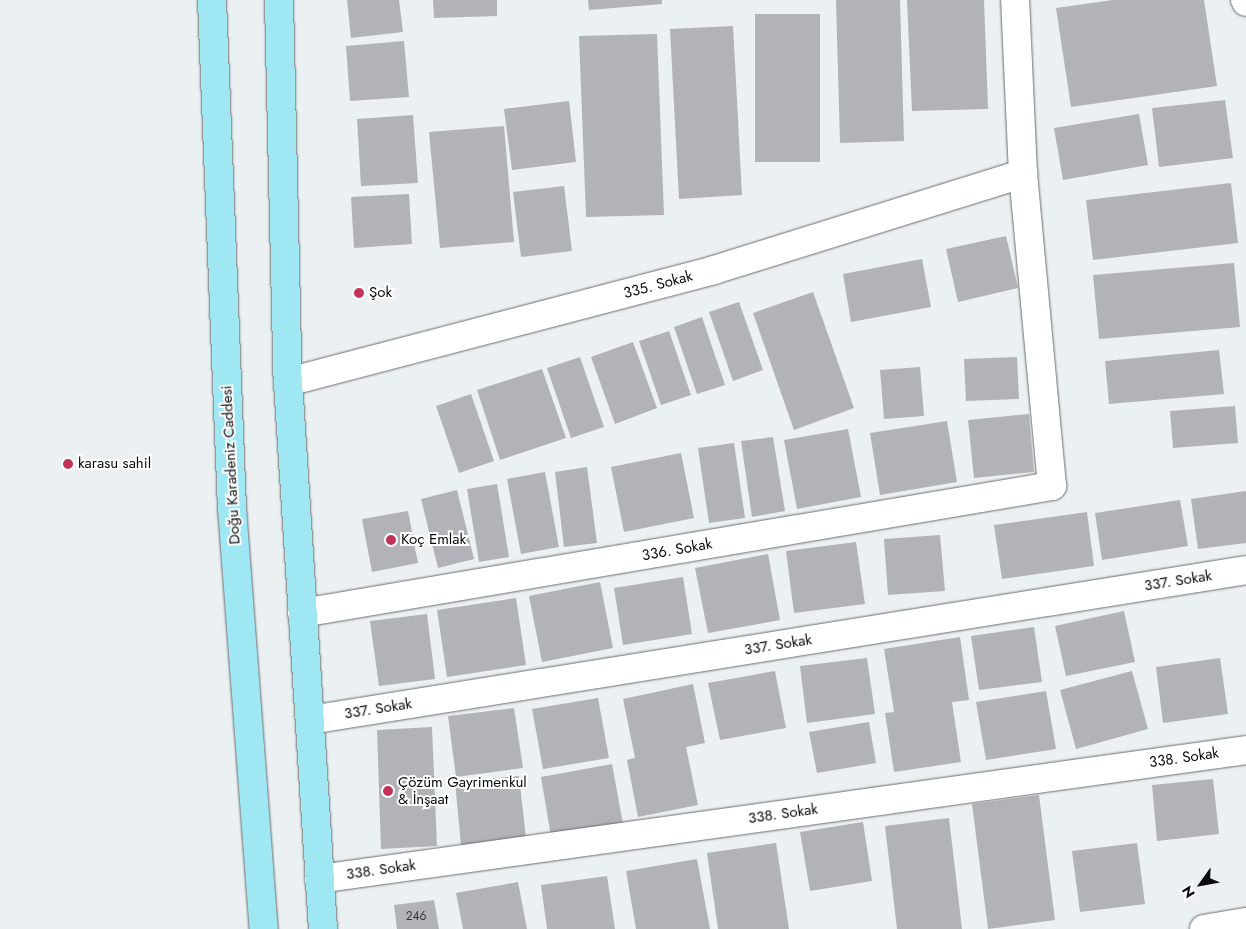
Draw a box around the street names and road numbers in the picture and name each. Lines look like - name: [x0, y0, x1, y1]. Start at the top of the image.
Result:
- street label: 335. Sokak: [622, 267, 694, 303]
- street label: Doğu Karadeniz Caddesi: [218, 385, 244, 545]
- street label: 336. Sokak: [641, 535, 713, 565]
- street label: 337. Sokak: [1143, 567, 1213, 595]
- street label: 337. Sokak: [743, 631, 813, 659]
- street label: 337. Sokak: [343, 695, 413, 723]
- street label: 338. Sokak: [1148, 744, 1220, 772]
- street label: 338. Sokak: [747, 800, 819, 828]
- street label: 338. Sokak: [345, 856, 417, 884]

